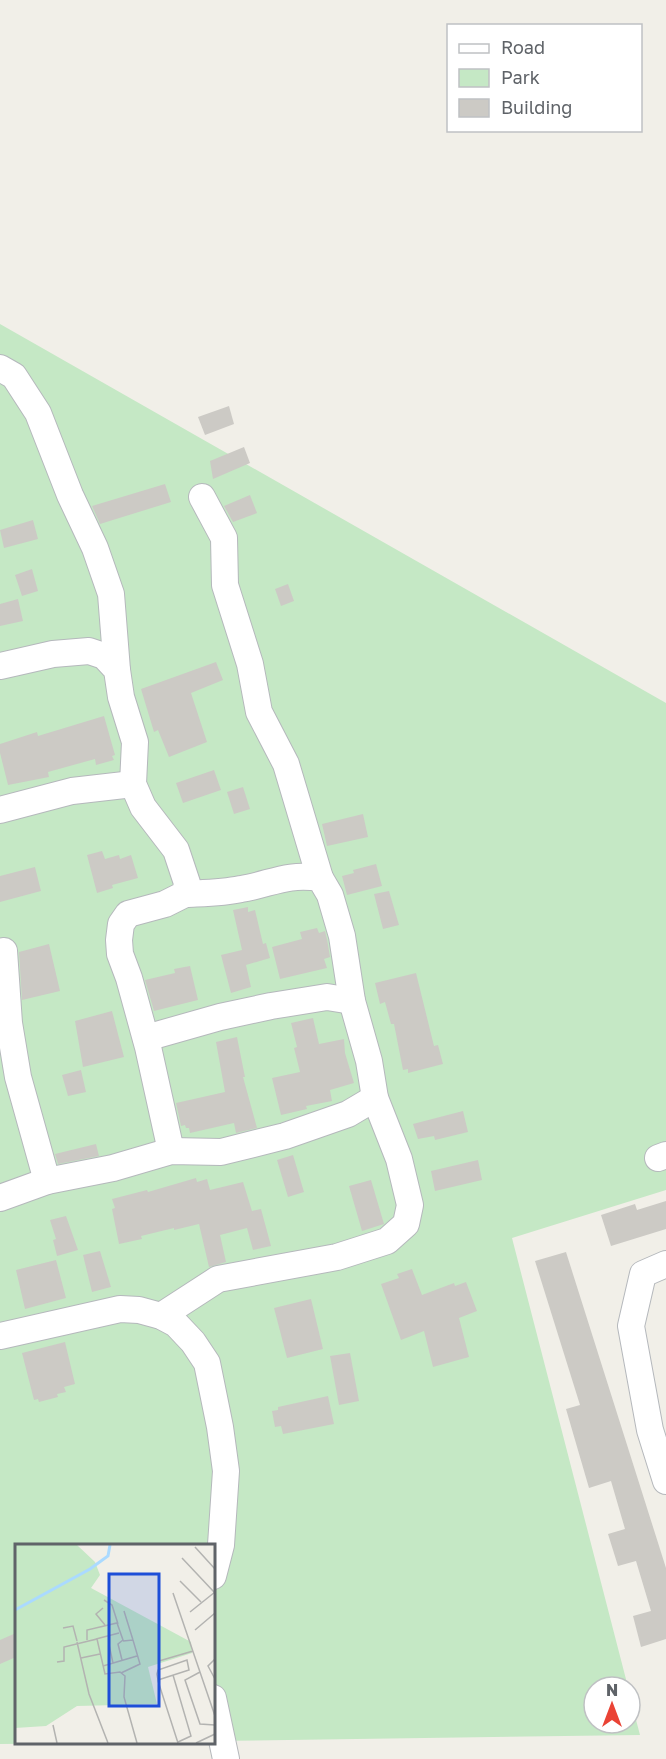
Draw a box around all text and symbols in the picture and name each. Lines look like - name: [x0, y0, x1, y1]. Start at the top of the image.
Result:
- legend: [447, 24, 642, 132]
- text: Road: [501, 36, 545, 58]
- text: Park: [501, 66, 540, 88]
- text: Building: [501, 96, 572, 118]
- inset map: [15, 1544, 214, 1744]
- north arrow: [582, 1675, 642, 1735]
- text: N: [606, 1680, 618, 1700]

